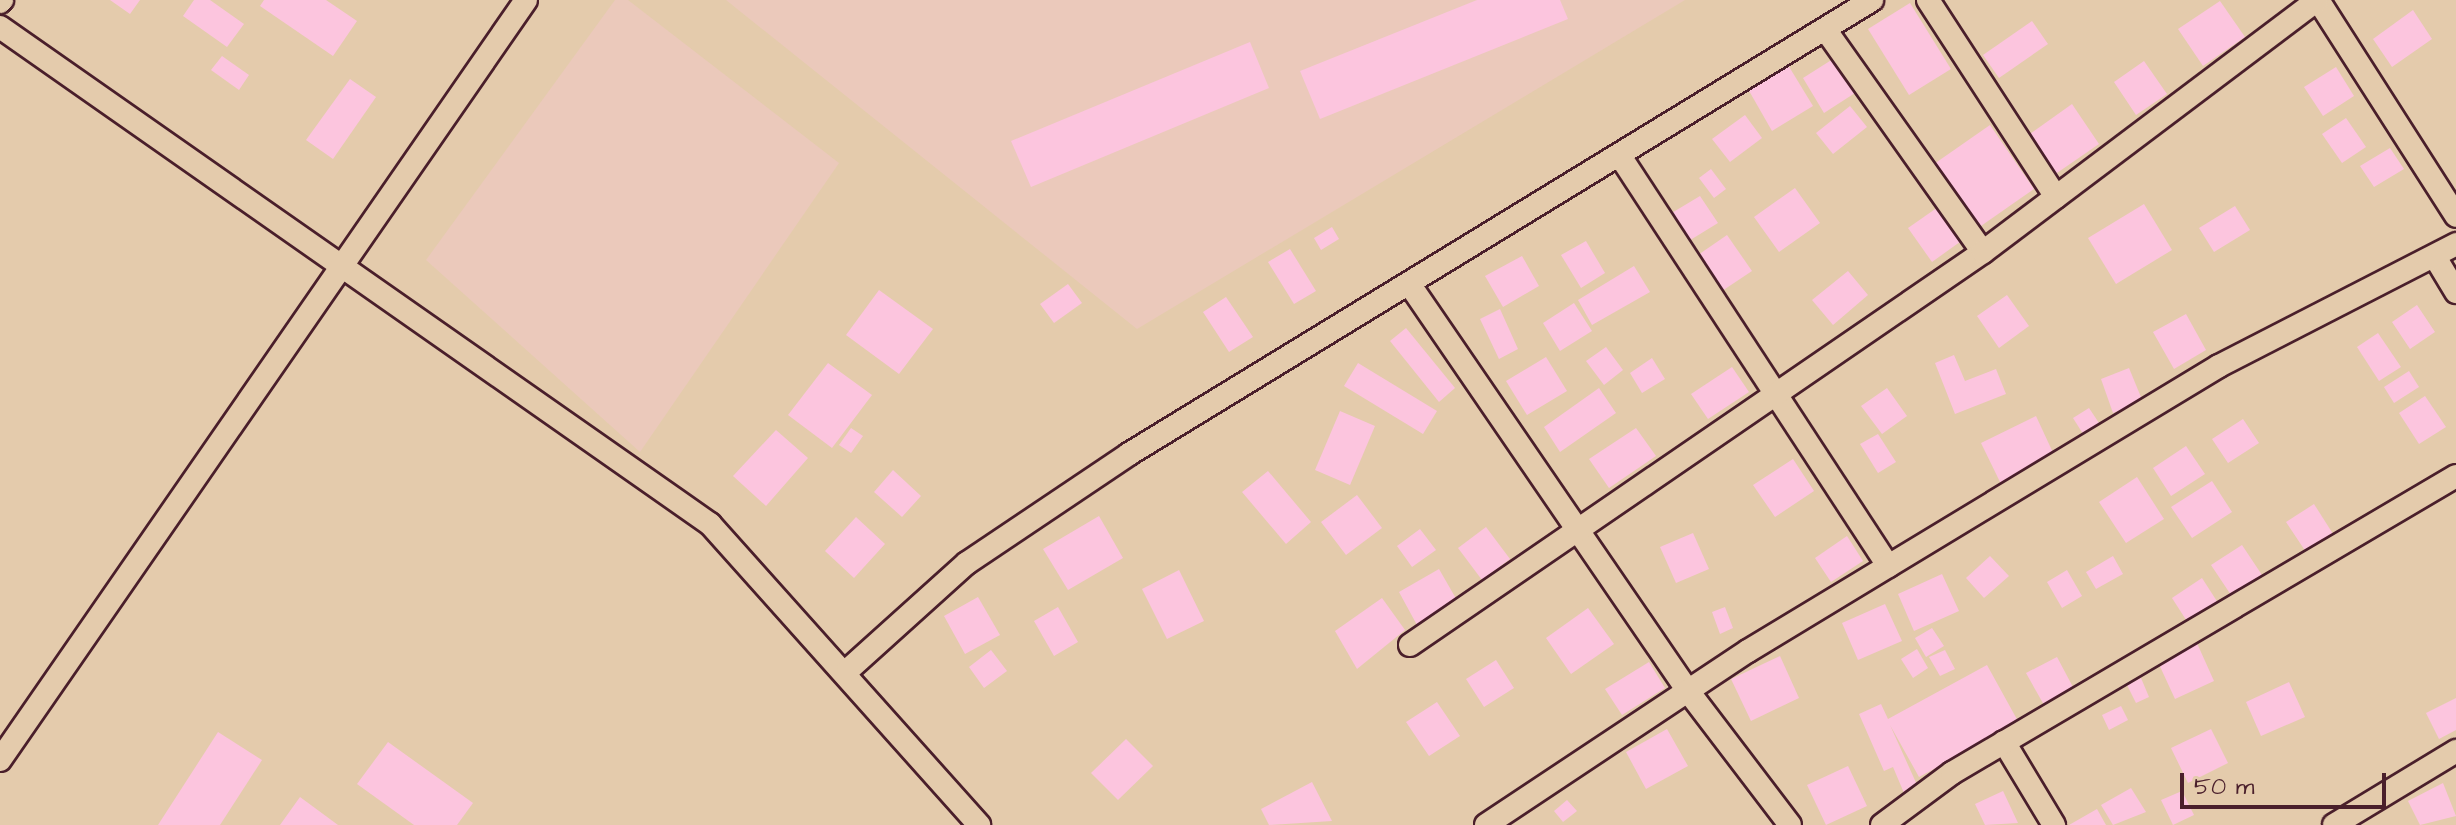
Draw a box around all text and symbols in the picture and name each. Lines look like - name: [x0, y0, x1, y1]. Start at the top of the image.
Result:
- scale bar: [2184, 757, 2390, 807]
- text: 50 m: [2194, 770, 2254, 804]

